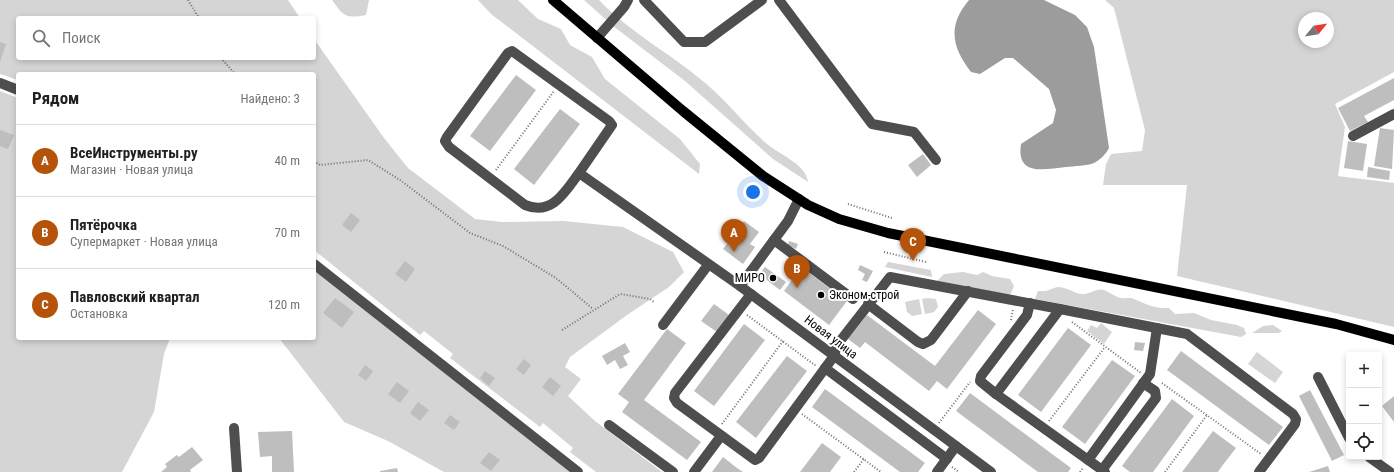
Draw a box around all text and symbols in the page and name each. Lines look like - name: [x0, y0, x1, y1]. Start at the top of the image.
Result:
- north arrow: [1298, 12, 1334, 48]
- search box: [16, 16, 316, 60]
- icon: search: [30, 27, 52, 49]
- text: Поиск: [62, 29, 101, 47]
- text: Рядом: [32, 88, 79, 108]
- text: Найдено: 3: [240, 91, 300, 106]
- text: ВсеИнструменты.ру: [70, 144, 198, 162]
- text: A: [41, 153, 49, 168]
- text: 40 m: [274, 153, 300, 168]
- text: Магазин · Новая улица: [70, 162, 193, 177]
- your location: [743, 182, 763, 202]
- text: Пятёрочка: [70, 216, 137, 234]
- pin: A: [721, 219, 747, 252]
- text: B: [41, 225, 49, 240]
- text: 70 m: [274, 225, 300, 240]
- pin: C: [900, 228, 926, 261]
- text: Супермаркет · Новая улица: [70, 234, 218, 249]
- pin: B: [784, 255, 810, 288]
- place label: МИРО: [735, 271, 765, 285]
- marker: МИРО: [768, 273, 778, 283]
- text: Павловский квартал: [70, 288, 200, 306]
- place label: Эконом-строй: [829, 288, 899, 302]
- marker: Эконом-строй: [816, 290, 826, 300]
- text: C: [41, 297, 49, 312]
- text: 120 m: [268, 297, 300, 312]
- text: Остановка: [70, 306, 128, 321]
- street label: Новая улица: [802, 312, 860, 362]
- map controls: [1346, 352, 1382, 460]
- button: +: [1346, 352, 1382, 388]
- button: −: [1346, 388, 1382, 424]
- button: locate: [1346, 424, 1382, 460]

